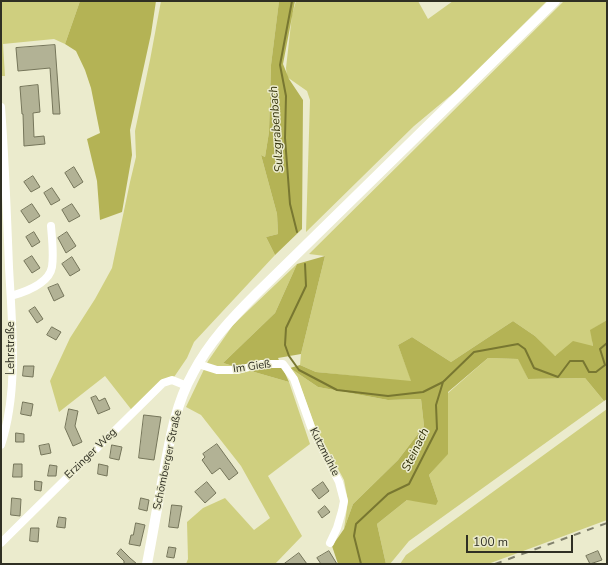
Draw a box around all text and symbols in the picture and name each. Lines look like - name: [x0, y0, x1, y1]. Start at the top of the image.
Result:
- water label: Sulzgrabenbach: [267, 85, 287, 173]
- street label: Lehrstraße: [4, 321, 18, 375]
- street label: Im Gieß: [232, 358, 272, 376]
- street label: Schömberger Straße: [151, 409, 185, 511]
- street label: Kutzmühle: [306, 425, 342, 479]
- street label: Erzinger Weg: [62, 426, 120, 482]
- water label: Steinach: [399, 426, 433, 474]
- scale bar: [468, 527, 575, 553]
- text: 100 m: [473, 534, 508, 550]

